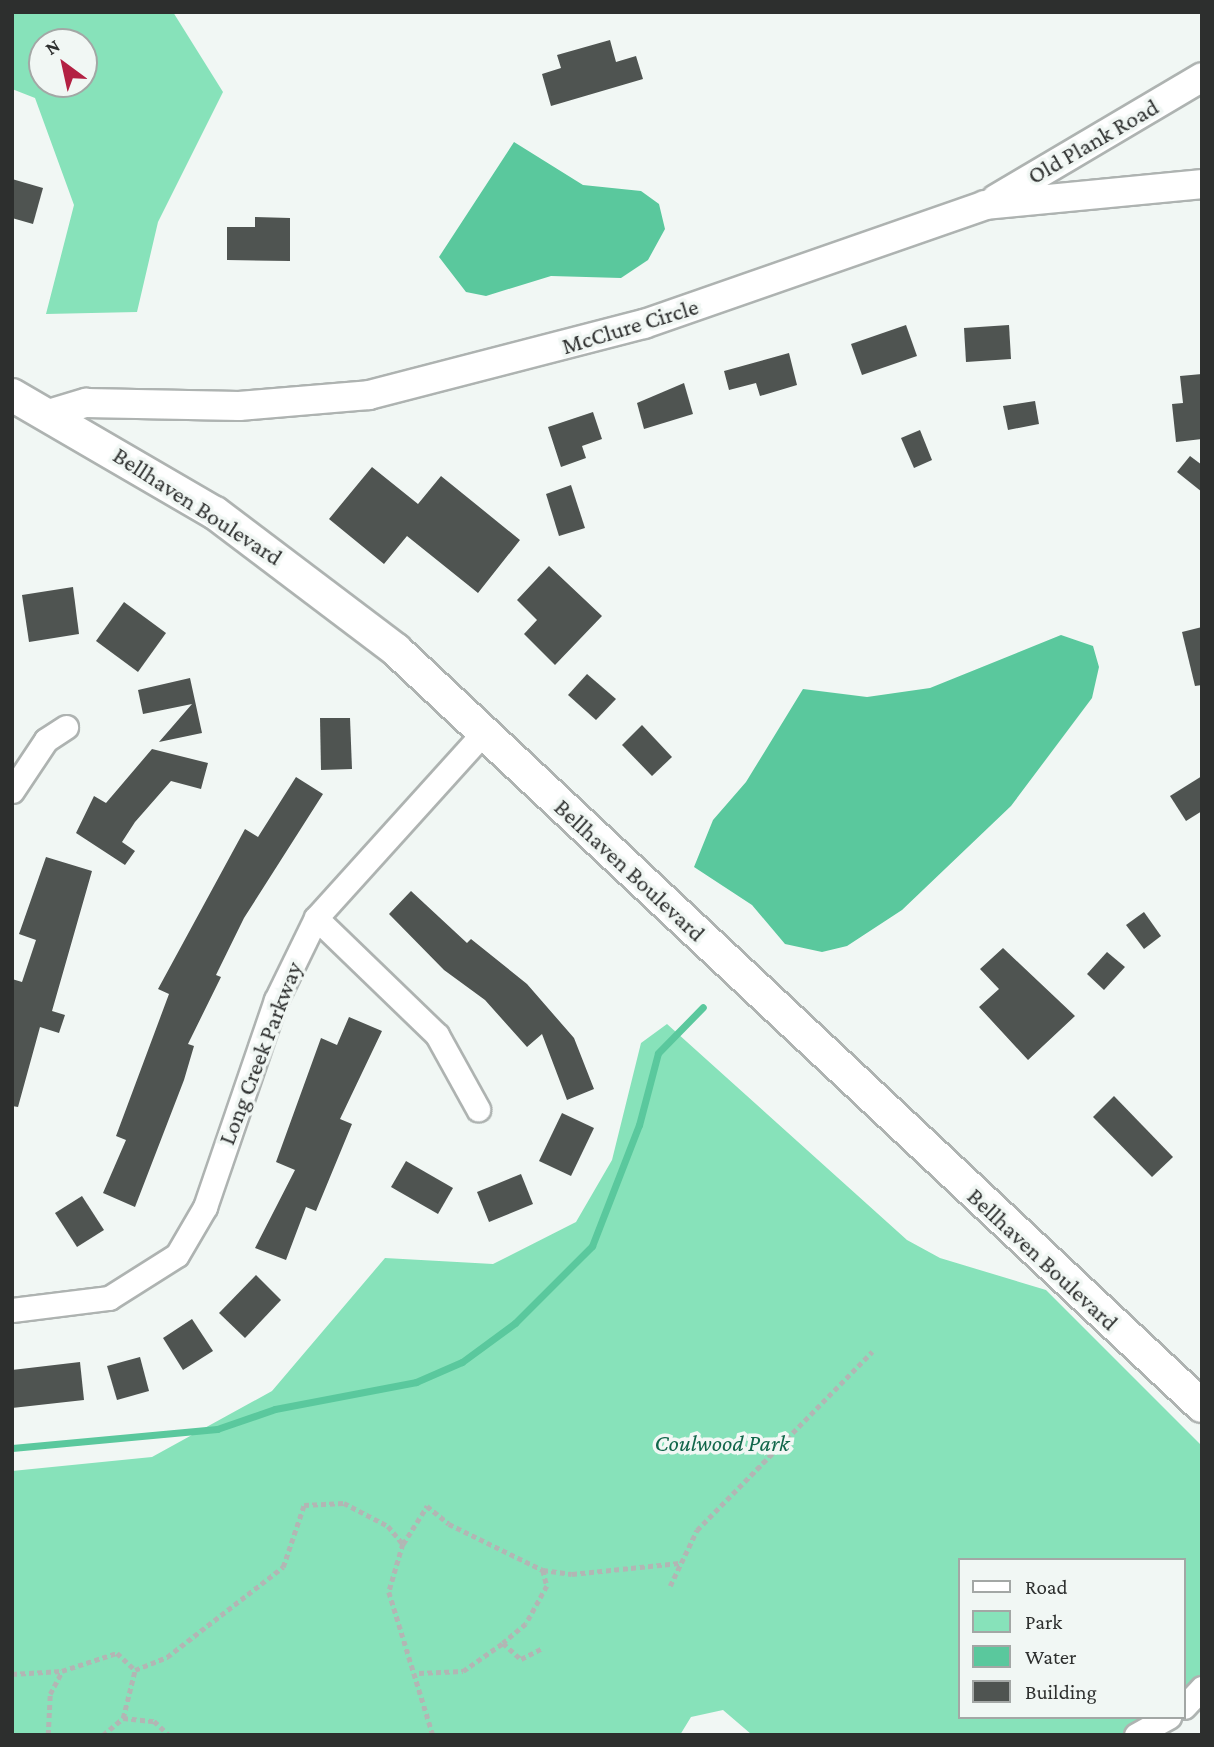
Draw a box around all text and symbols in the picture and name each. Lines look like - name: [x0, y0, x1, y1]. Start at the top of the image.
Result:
- north arrow: [28, 28, 98, 98]
- text: N: [41, 34, 64, 59]
- street label: Old Plank Road: [1022, 92, 1164, 190]
- street label: McClure Circle: [558, 292, 702, 360]
- street label: Bellhaven Boulevard: [108, 441, 288, 571]
- street label: Bellhaven Boulevard: [548, 793, 712, 947]
- street label: Long Creek Parkway: [212, 957, 308, 1149]
- street label: Bellhaven Boulevard: [961, 1182, 1125, 1336]
- park label: Coulwood Park: [654, 1429, 790, 1457]
- legend: [958, 1558, 1186, 1719]
- text: Road: [1025, 1575, 1068, 1599]
- text: Park: [1025, 1610, 1062, 1634]
- text: Water: [1025, 1645, 1077, 1669]
- text: Building: [1025, 1680, 1097, 1704]

